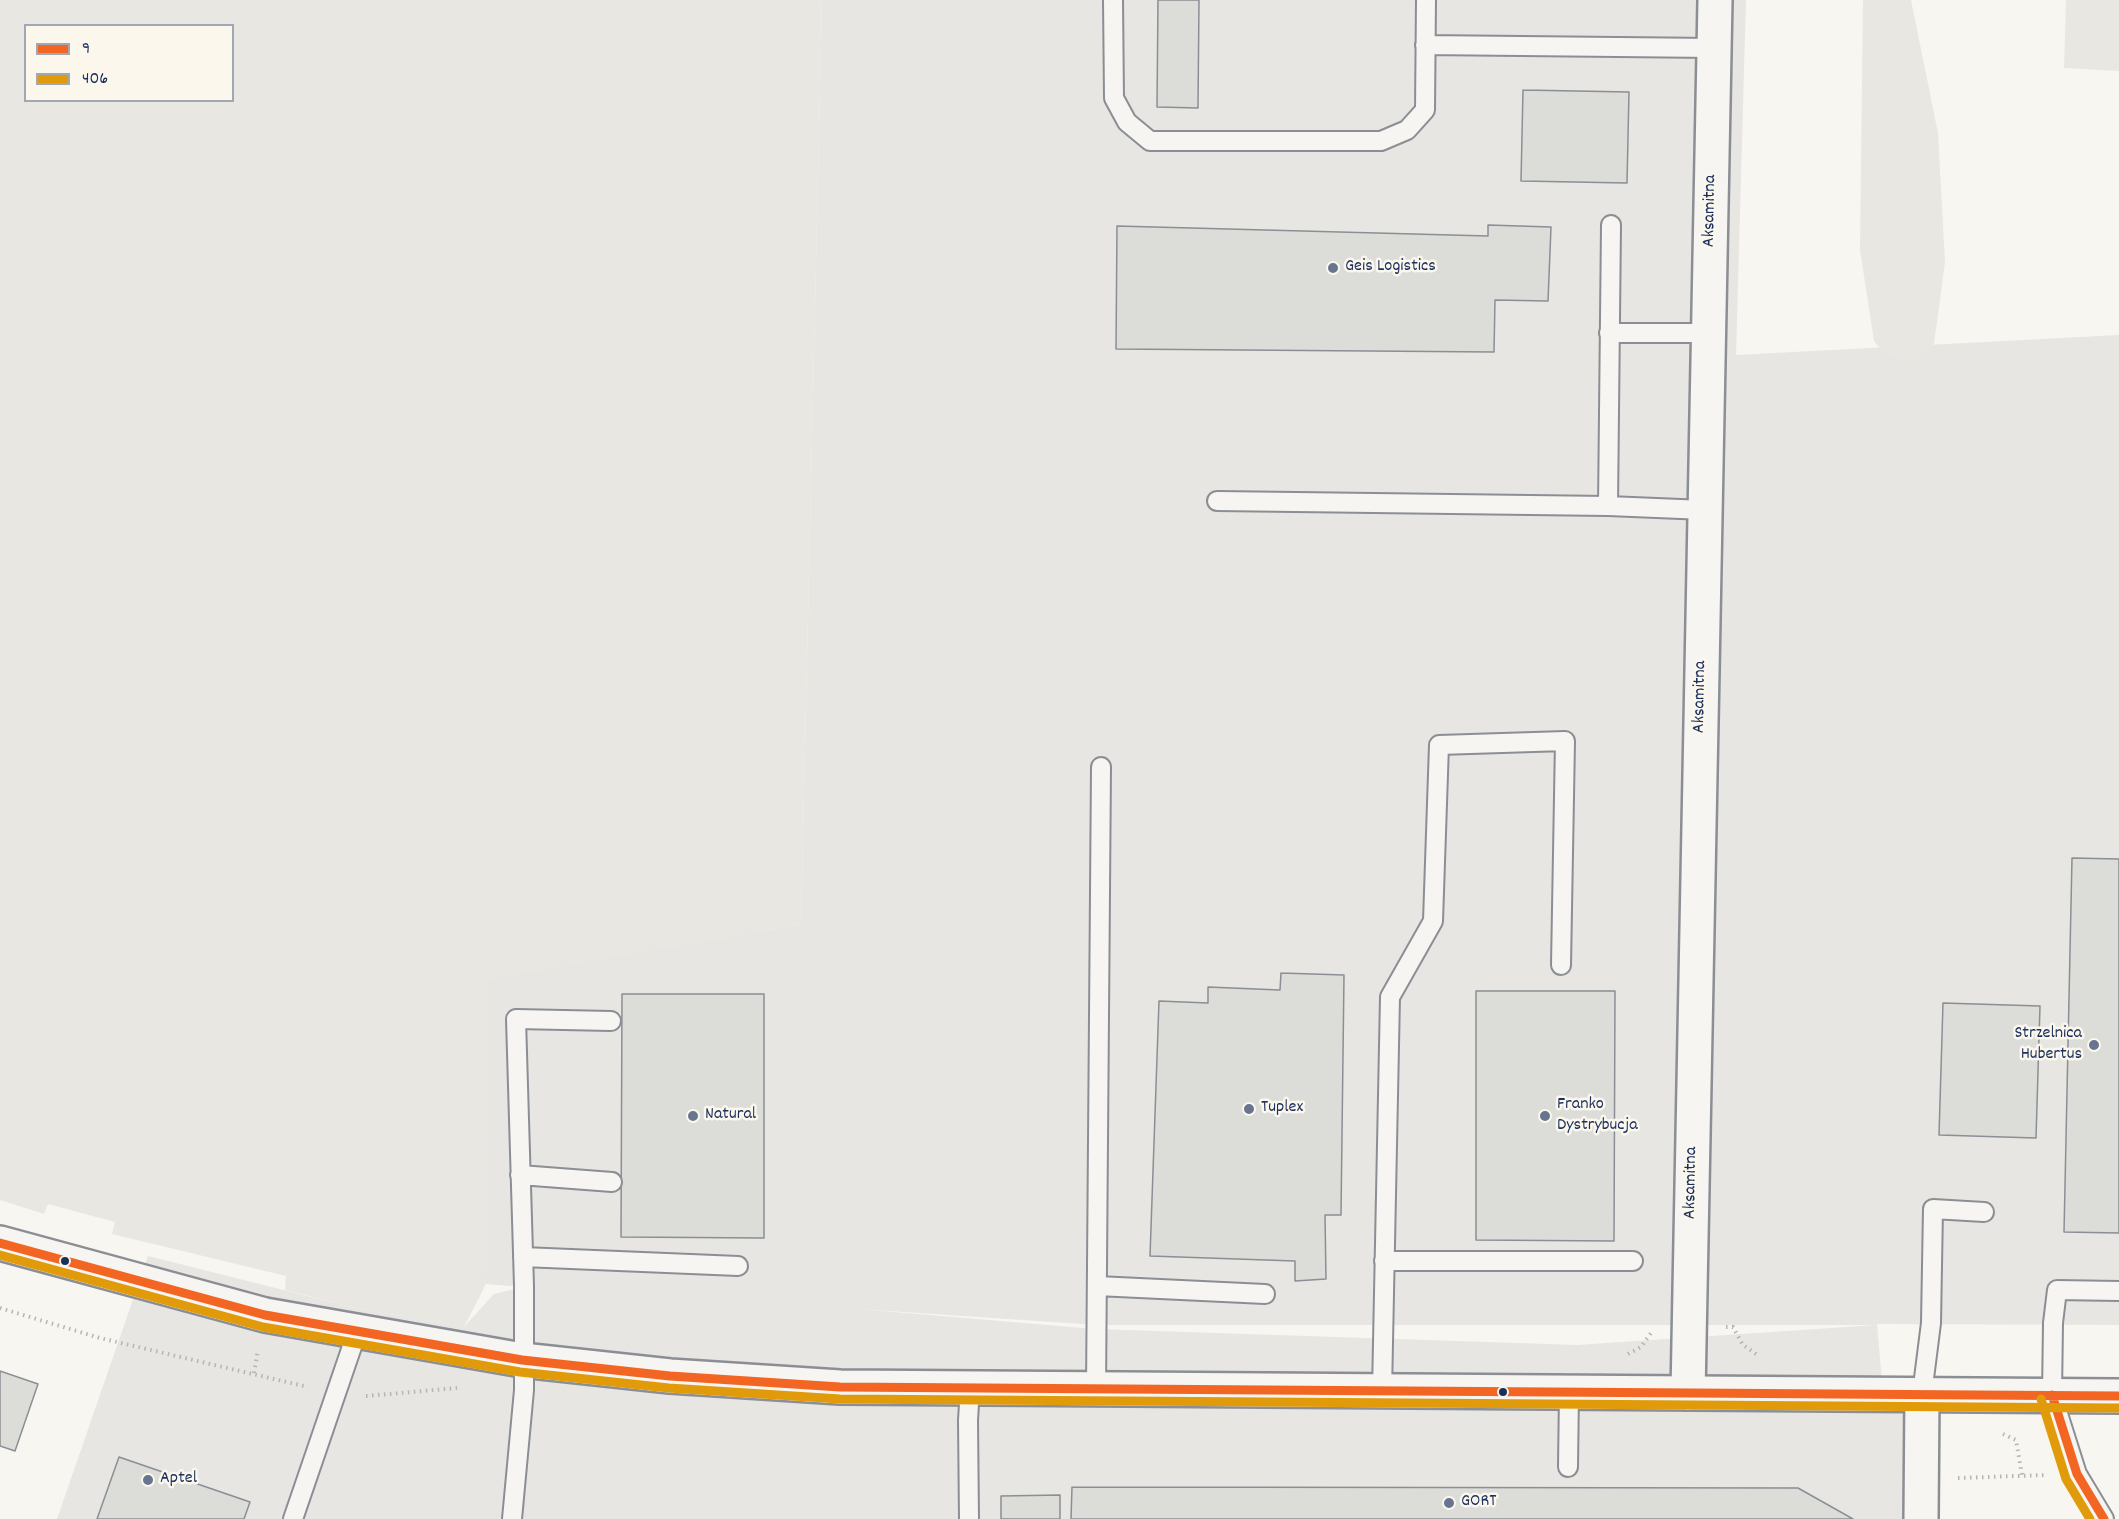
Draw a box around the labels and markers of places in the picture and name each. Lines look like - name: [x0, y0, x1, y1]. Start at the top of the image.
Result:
- place label: Geis Logistics: [1345, 257, 1436, 279]
- marker: Geis Logistics: [1326, 261, 1340, 275]
- place label: Strzelnica Hubertus: [2014, 1024, 2082, 1066]
- marker: Strzelnica Hubertus: [2087, 1038, 2101, 1052]
- place label: Franko Dystrybucja: [1557, 1095, 1638, 1138]
- place label: Tuplex: [1261, 1098, 1303, 1120]
- marker: Tuplex: [1242, 1102, 1256, 1116]
- place label: Natural: [705, 1105, 756, 1127]
- marker: Natural: [686, 1109, 700, 1123]
- marker: Franko Dystrybucja: [1538, 1109, 1552, 1123]
- unlabelled marker: [59, 1255, 71, 1267]
- unlabelled marker: [1497, 1386, 1509, 1398]
- place label: Aptel: [160, 1469, 197, 1491]
- marker: Aptel: [141, 1473, 155, 1487]
- place label: GORT: [1461, 1492, 1496, 1514]
- marker: GORT: [1442, 1496, 1456, 1510]

